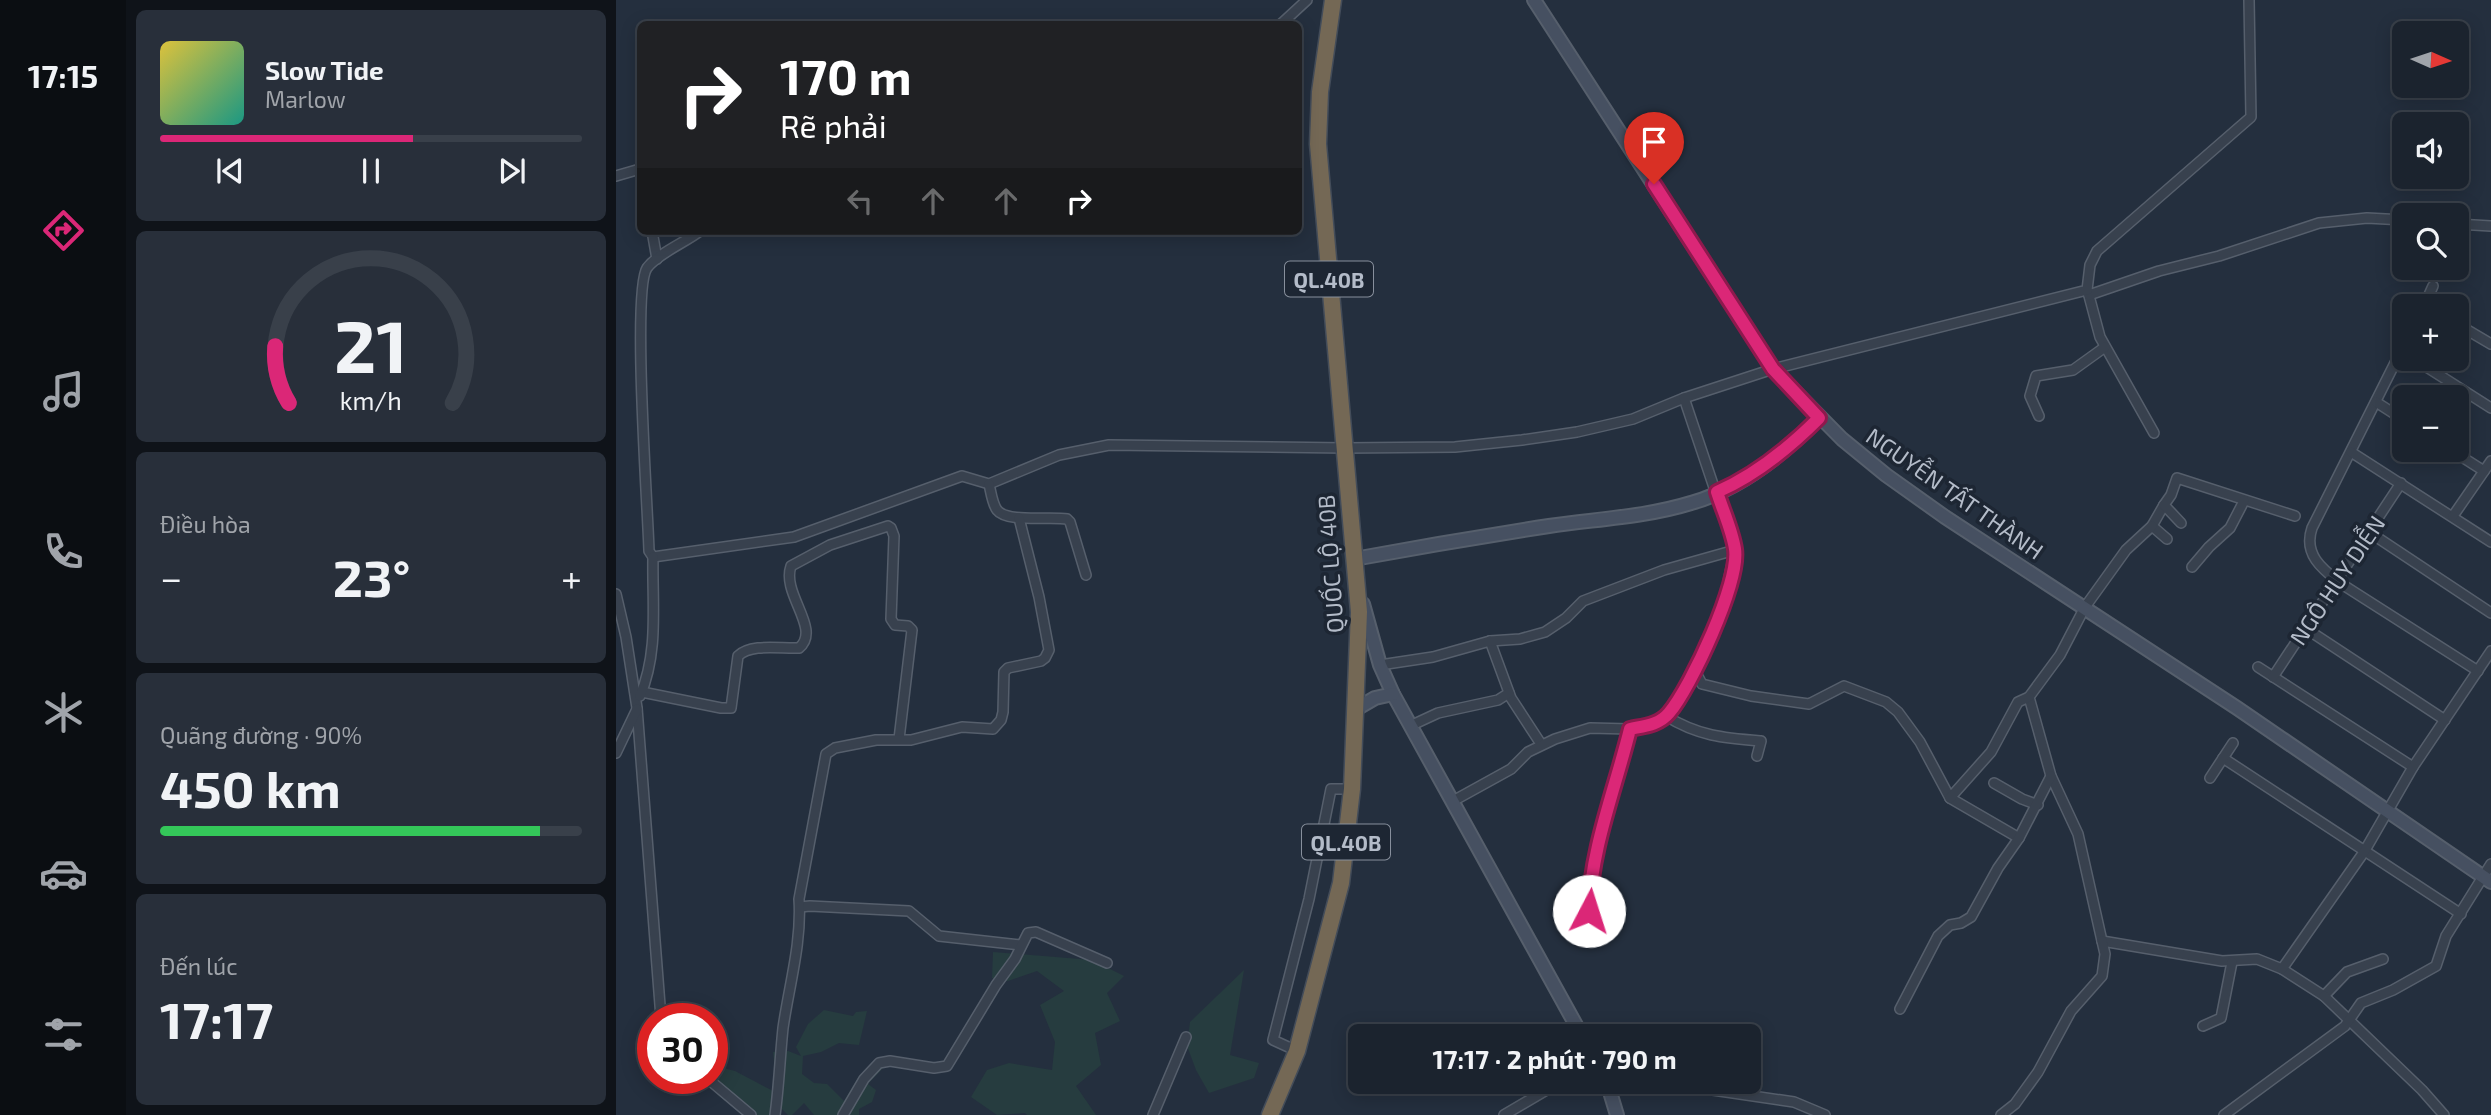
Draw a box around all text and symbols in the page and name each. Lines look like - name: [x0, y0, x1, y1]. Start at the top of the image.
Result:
- north arrow: [2392, 21, 2469, 98]
- map controls: [2392, 21, 2469, 462]
- text: 170 m: [780, 46, 912, 105]
- icon: right: [665, 49, 756, 140]
- text: Slow Tide: [265, 54, 384, 85]
- text: 17:15: [28, 56, 98, 94]
- text: Marlow: [265, 85, 346, 113]
- text: Rẽ phải: [780, 106, 887, 144]
- pin: [1624, 112, 1684, 184]
- button: sound: [2392, 112, 2469, 189]
- icon: arrive: [1635, 123, 1673, 161]
- icon: previous: [211, 152, 249, 190]
- icon: pause: [352, 152, 390, 190]
- icon: next: [493, 152, 531, 190]
- icon: left: [841, 182, 879, 220]
- icon: ahead: [914, 182, 952, 220]
- icon: ahead: [987, 182, 1025, 220]
- icon: right: [1060, 182, 1098, 220]
- button: search: [2392, 203, 2469, 280]
- icon: directions: [39, 206, 88, 255]
- road number: QL.40B: [1285, 262, 1373, 296]
- button: +: [2392, 294, 2469, 371]
- text: 21: [334, 300, 408, 388]
- icon: music: [39, 367, 88, 416]
- text: km/h: [340, 384, 402, 414]
- button: −: [2392, 385, 2469, 462]
- street label: NGUYỄN TẤT THÀNH: [1861, 420, 2050, 565]
- street label: QUỐC LỘ 40B: [1309, 494, 1349, 634]
- street label: NGÔ HUY DIỄN: [2282, 509, 2390, 650]
- text: Điều hòa: [160, 510, 251, 538]
- icon: phone: [39, 527, 88, 576]
- text: 23°: [333, 545, 410, 607]
- text: −: [160, 554, 182, 600]
- text: +: [561, 554, 582, 600]
- icon: climate: [39, 688, 88, 737]
- text: Quãng đường · 90%: [160, 721, 362, 749]
- text: 450 km: [160, 756, 341, 818]
- road number: QL.40B: [1302, 824, 1390, 860]
- icon: car: [39, 849, 88, 898]
- position arrow: [1552, 874, 1626, 948]
- text: Đến lúc: [160, 952, 237, 980]
- text: 17:17: [160, 987, 273, 1049]
- speed limit sign: 30: [637, 1003, 728, 1094]
- icon: filters: [39, 1010, 88, 1059]
- text: 17:17 · 2 phút · 790 m: [1432, 1043, 1677, 1074]

